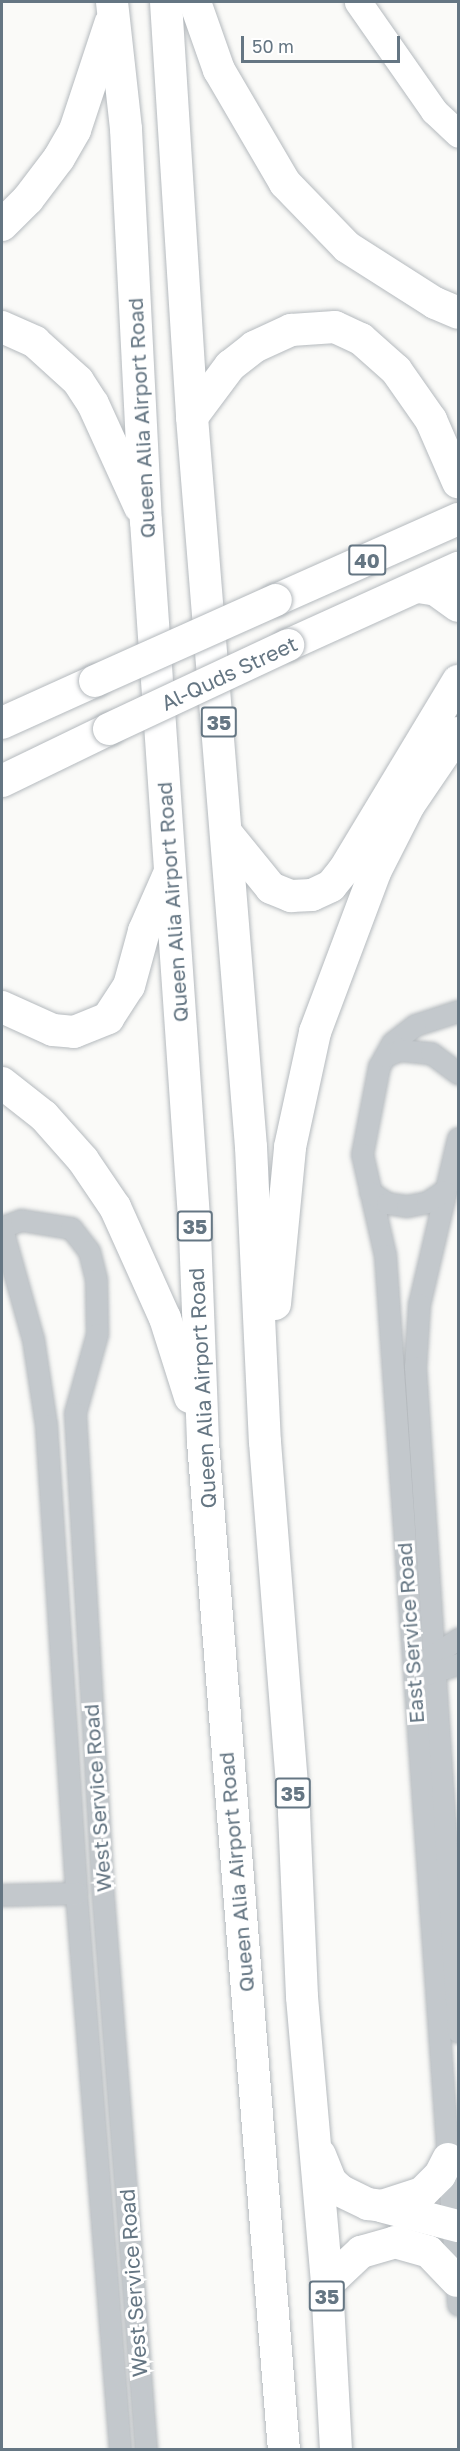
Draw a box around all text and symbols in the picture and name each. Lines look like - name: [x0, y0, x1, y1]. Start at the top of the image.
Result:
- scale bar: [244, 24, 403, 62]
- text: 50 m: [252, 35, 294, 57]
- street label: Queen Alia Airport Road: [122, 297, 160, 539]
- road number: 40: [348, 543, 386, 577]
- street label: Al-Quds Street: [157, 630, 301, 716]
- road number: 35: [200, 705, 238, 739]
- street label: Queen Alia Airport Road: [151, 781, 193, 1023]
- road number: 35: [176, 1209, 214, 1243]
- street label: Queen Alia Airport Road: [183, 1267, 221, 1509]
- street label: East Service Road: [391, 1542, 429, 1724]
- street label: West Service Road: [78, 1703, 116, 1893]
- street label: Queen Alia Airport Road: [213, 1751, 259, 1993]
- road number: 35: [274, 1776, 312, 1810]
- street label: West Service Road: [114, 2188, 152, 2378]
- road number: 35: [308, 2279, 346, 2313]

